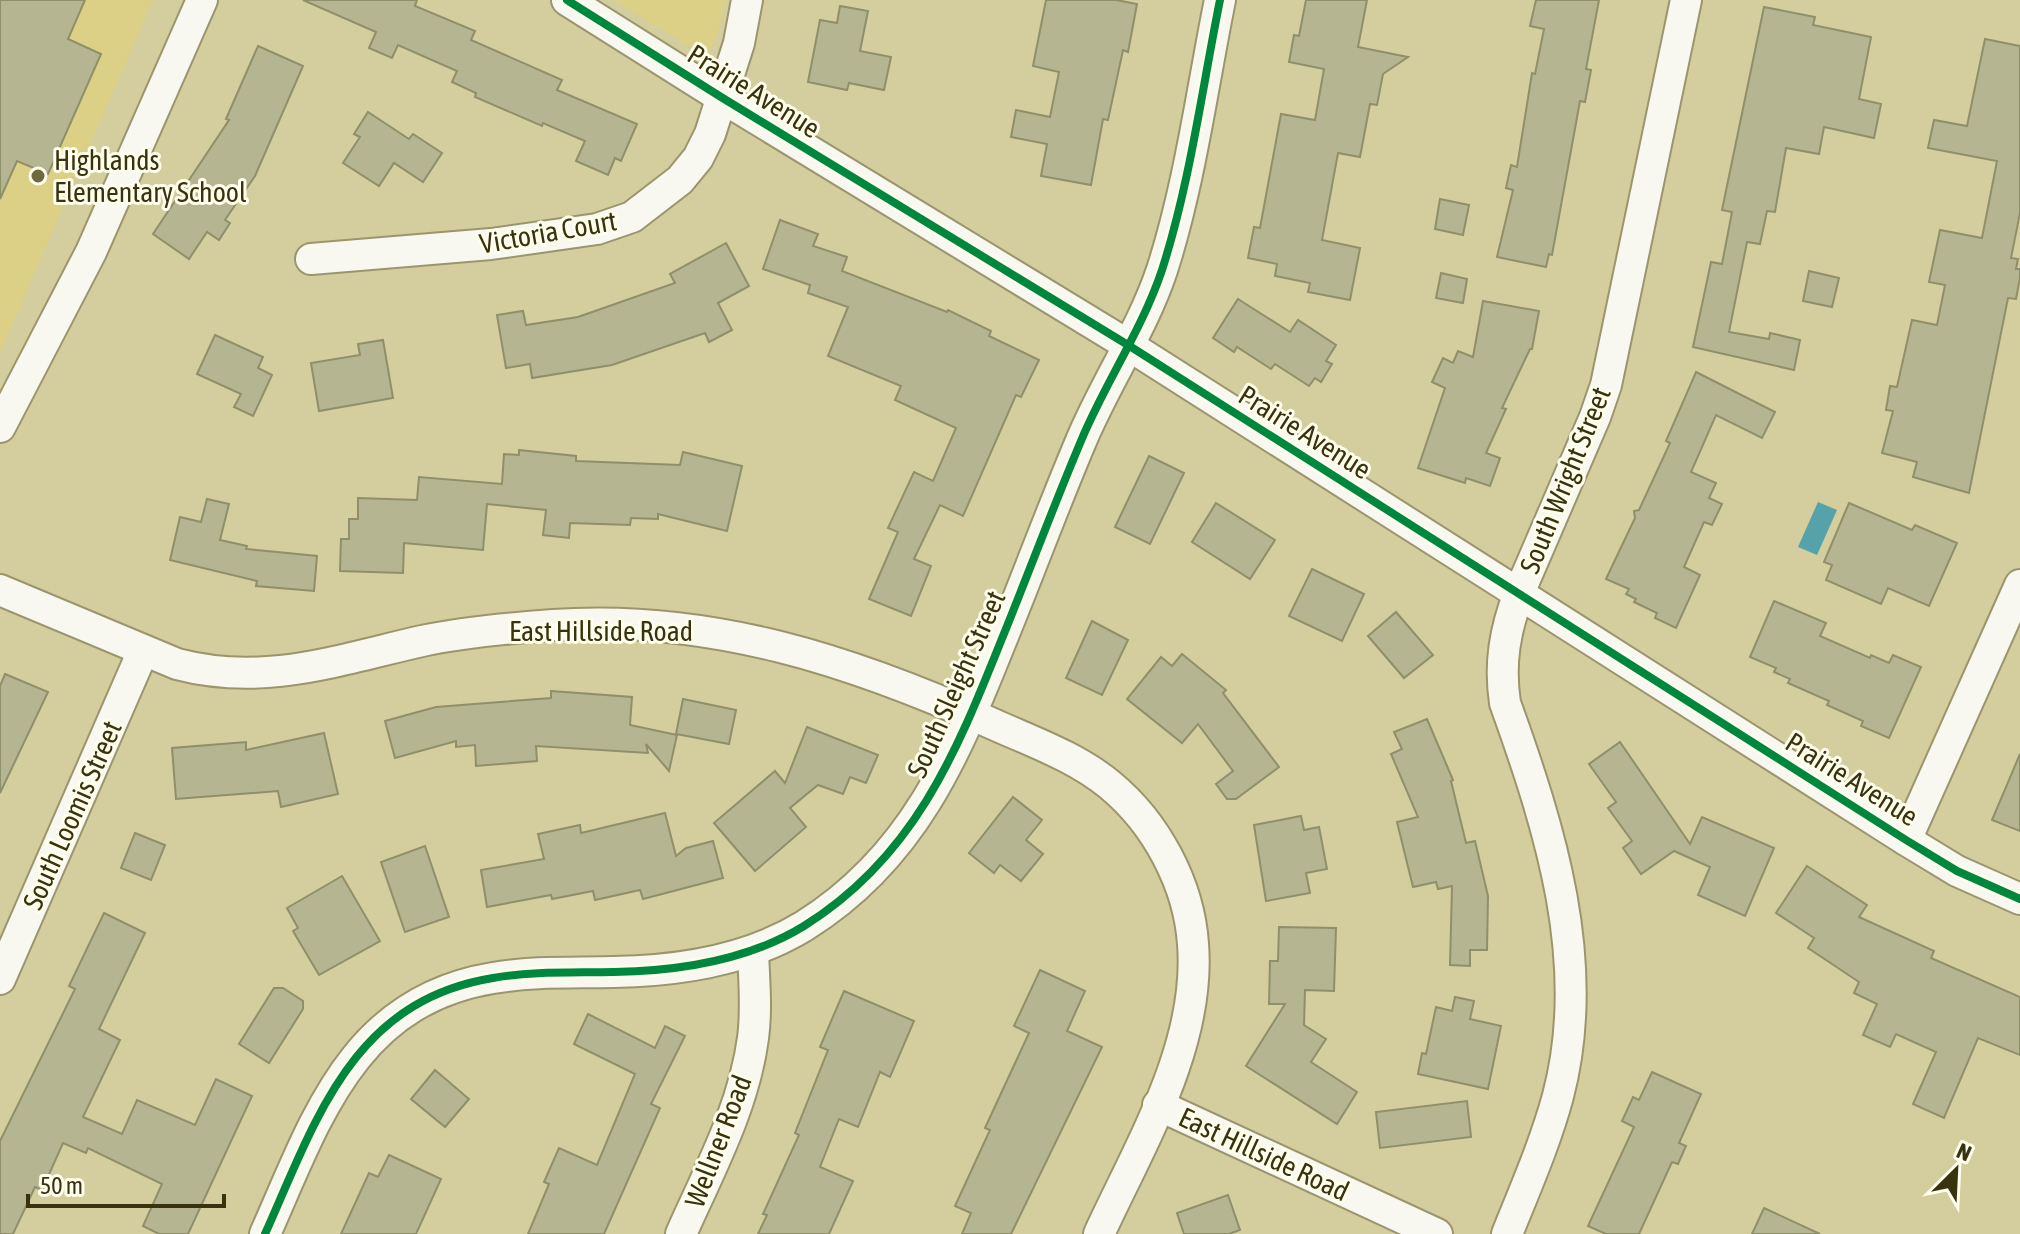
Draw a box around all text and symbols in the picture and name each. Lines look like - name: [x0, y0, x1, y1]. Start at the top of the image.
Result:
- street label: Prairie Avenue: [682, 38, 826, 144]
- place label: Highlands Elementary School: [54, 144, 247, 208]
- marker: Highlands Elementary School: [29, 167, 47, 185]
- street label: Victoria Court: [477, 204, 619, 260]
- street label: Prairie Avenue: [1233, 379, 1377, 485]
- street label: South Wright Street: [1513, 382, 1617, 578]
- street label: South Sleight Street: [901, 586, 1011, 782]
- street label: East Hillside Road: [509, 615, 693, 647]
- street label: South Loomis Street: [16, 716, 128, 914]
- street label: Prairie Avenue: [1780, 726, 1924, 832]
- street label: Wellner Road: [678, 1070, 758, 1212]
- street label: East Hillside Road: [1174, 1101, 1354, 1207]
- north arrow: [1916, 1130, 1996, 1210]
- text: N: [1953, 1137, 1975, 1166]
- scale bar: [28, 1158, 224, 1208]
- text: 50 m: [40, 1172, 83, 1199]

